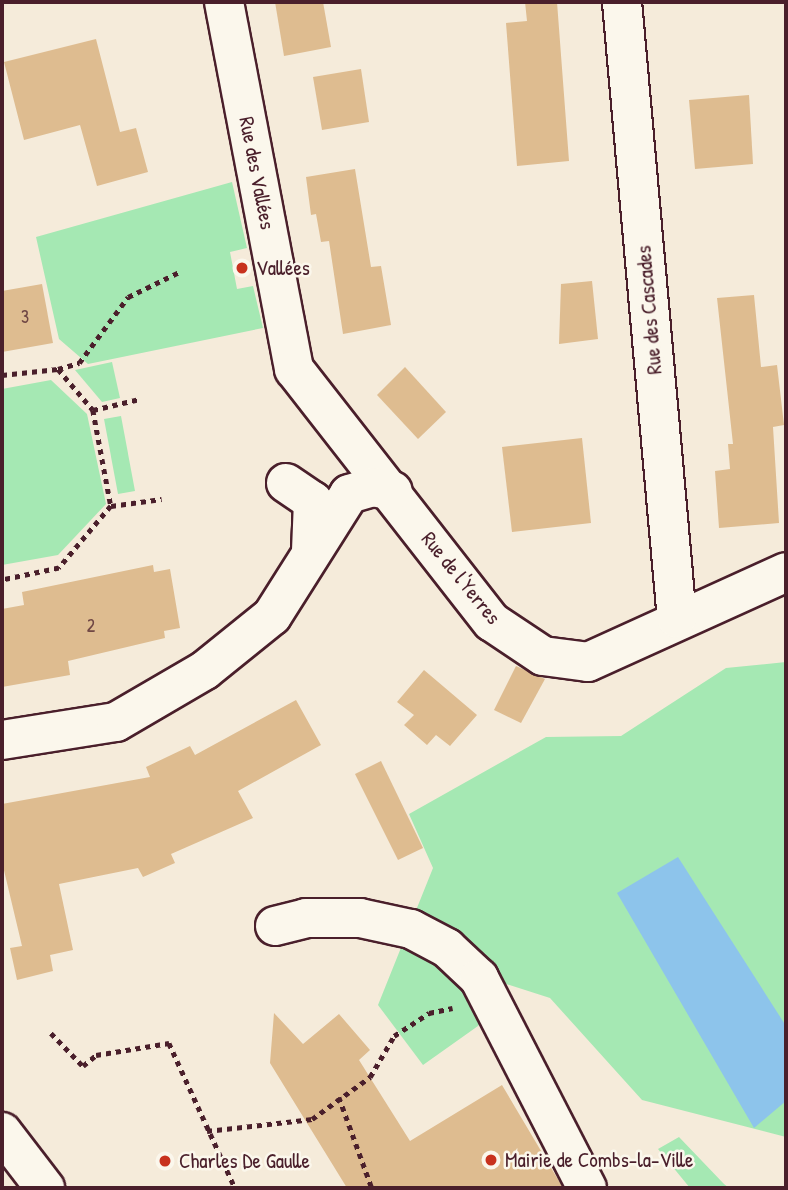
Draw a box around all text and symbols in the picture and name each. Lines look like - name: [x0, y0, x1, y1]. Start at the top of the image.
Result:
- street label: Rue des Vallées: [234, 114, 280, 232]
- street label: Rue des Cascades: [631, 244, 667, 376]
- place label: Vallées: [256, 255, 310, 281]
- marker: Vallées: [234, 260, 250, 276]
- house number: 3: [21, 306, 29, 328]
- street label: Rue de l'Yerres: [416, 527, 506, 629]
- house number: 2: [87, 615, 95, 637]
- place label: Mairie de Combs-la-Ville: [505, 1147, 693, 1173]
- place label: Charles De Gaulle: [179, 1148, 310, 1174]
- marker: Mairie de Combs-la-Ville: [483, 1152, 499, 1168]
- marker: Charles De Gaulle: [157, 1153, 173, 1169]

